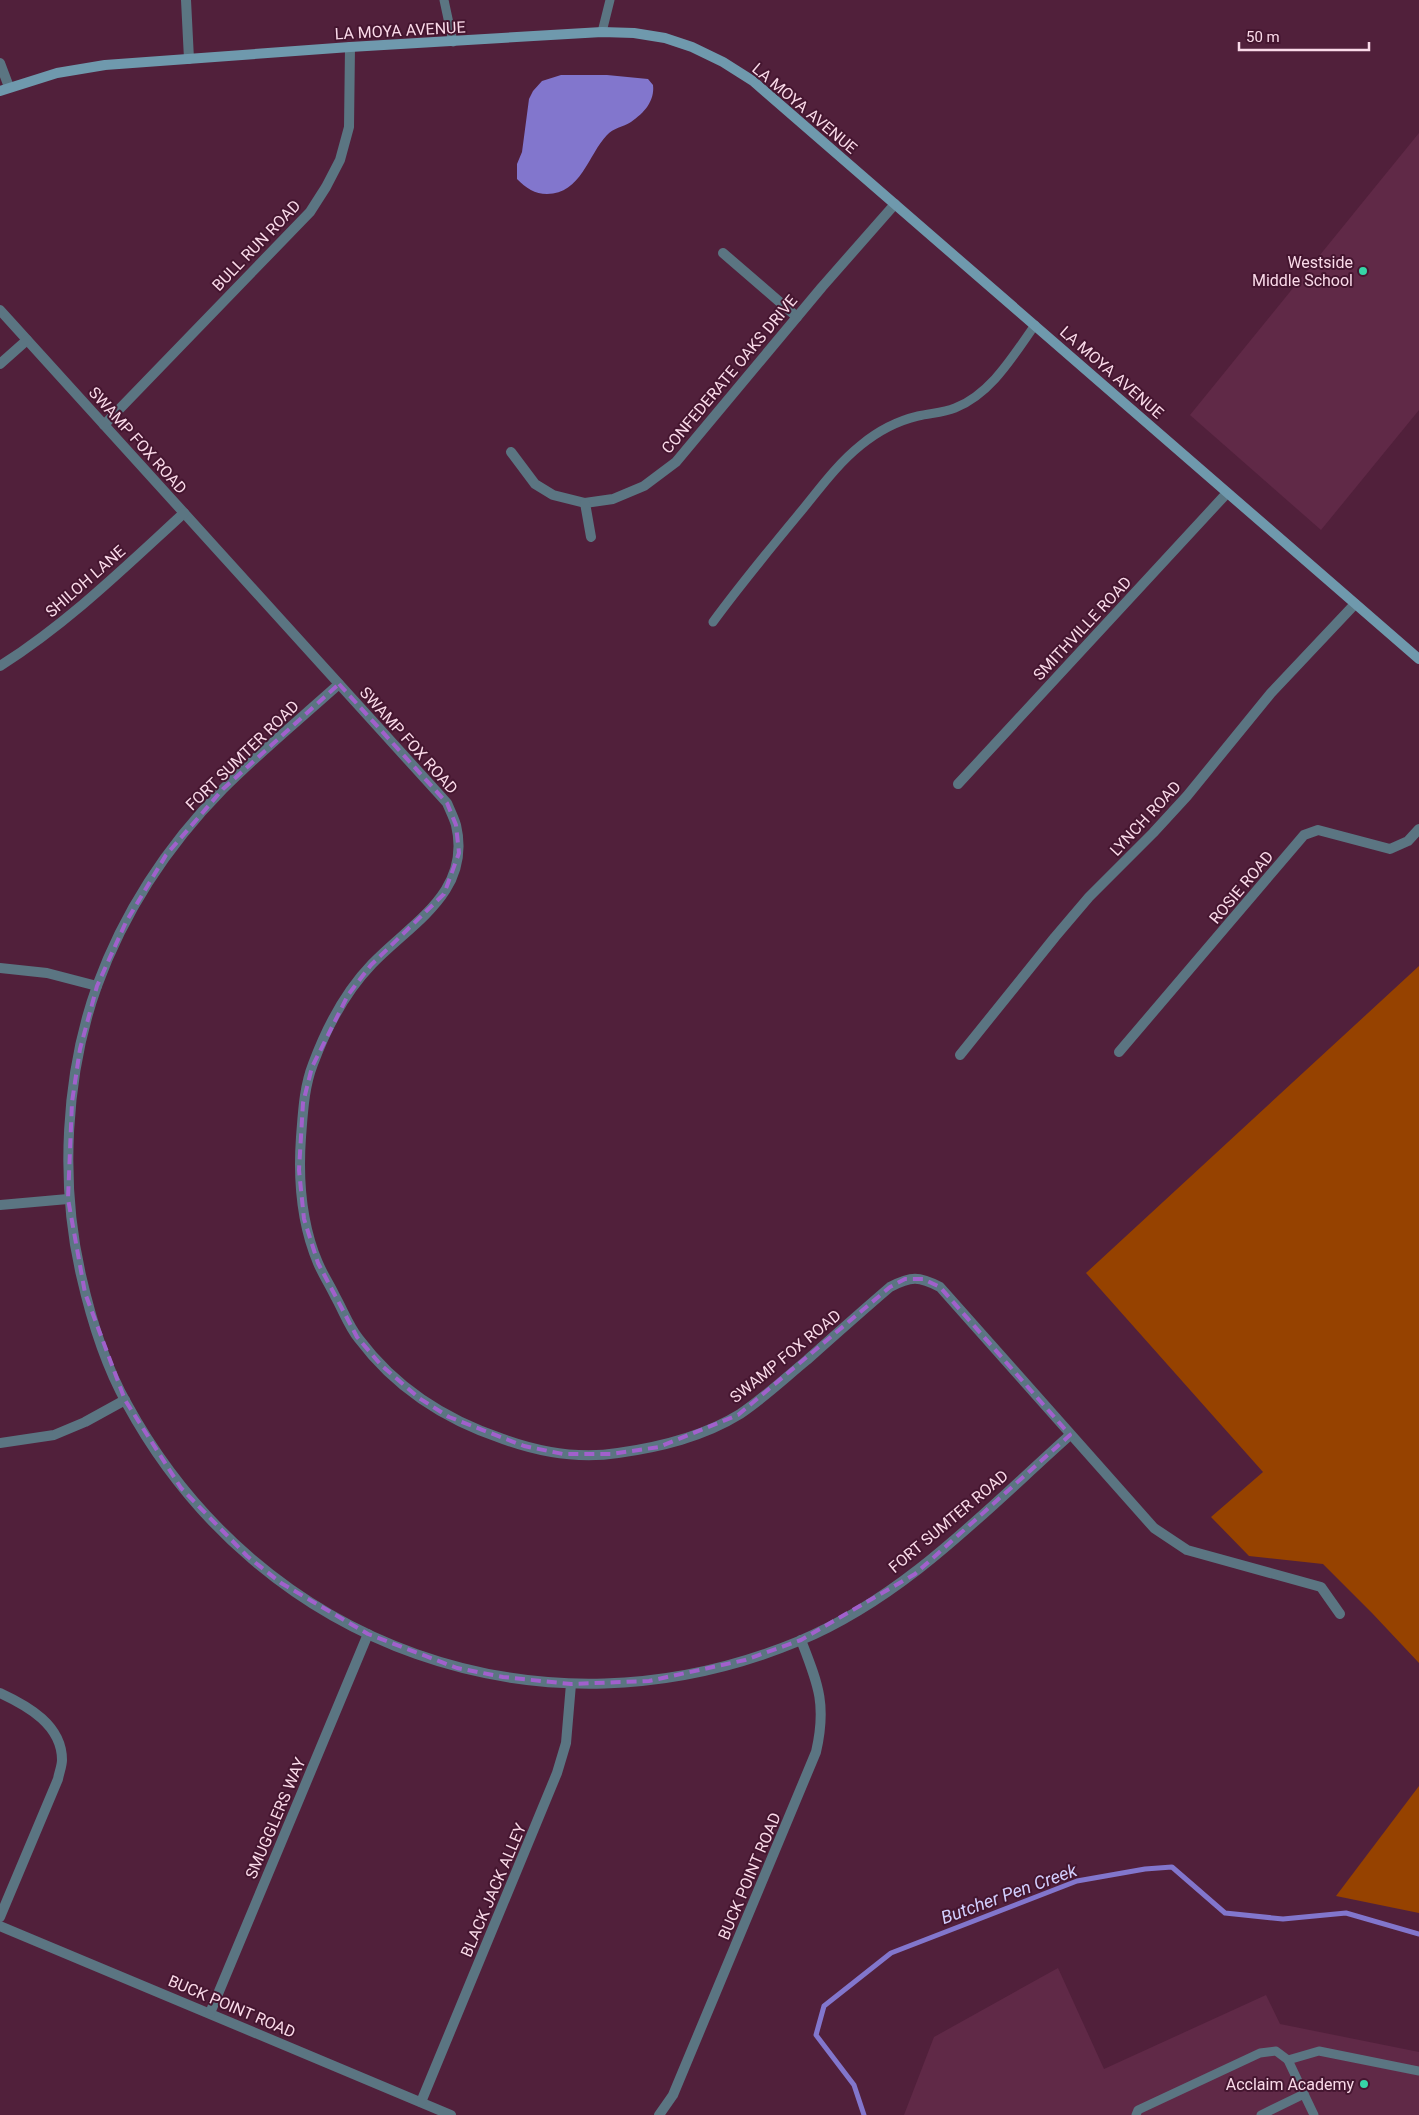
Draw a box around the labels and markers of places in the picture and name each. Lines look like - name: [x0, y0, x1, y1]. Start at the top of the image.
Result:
- place label: Westside Middle School: [1252, 253, 1353, 290]
- marker: Westside Middle School: [1357, 265, 1369, 277]
- place label: Acclaim Academy: [1226, 2075, 1354, 2094]
- marker: Acclaim Academy: [1358, 2078, 1370, 2090]

